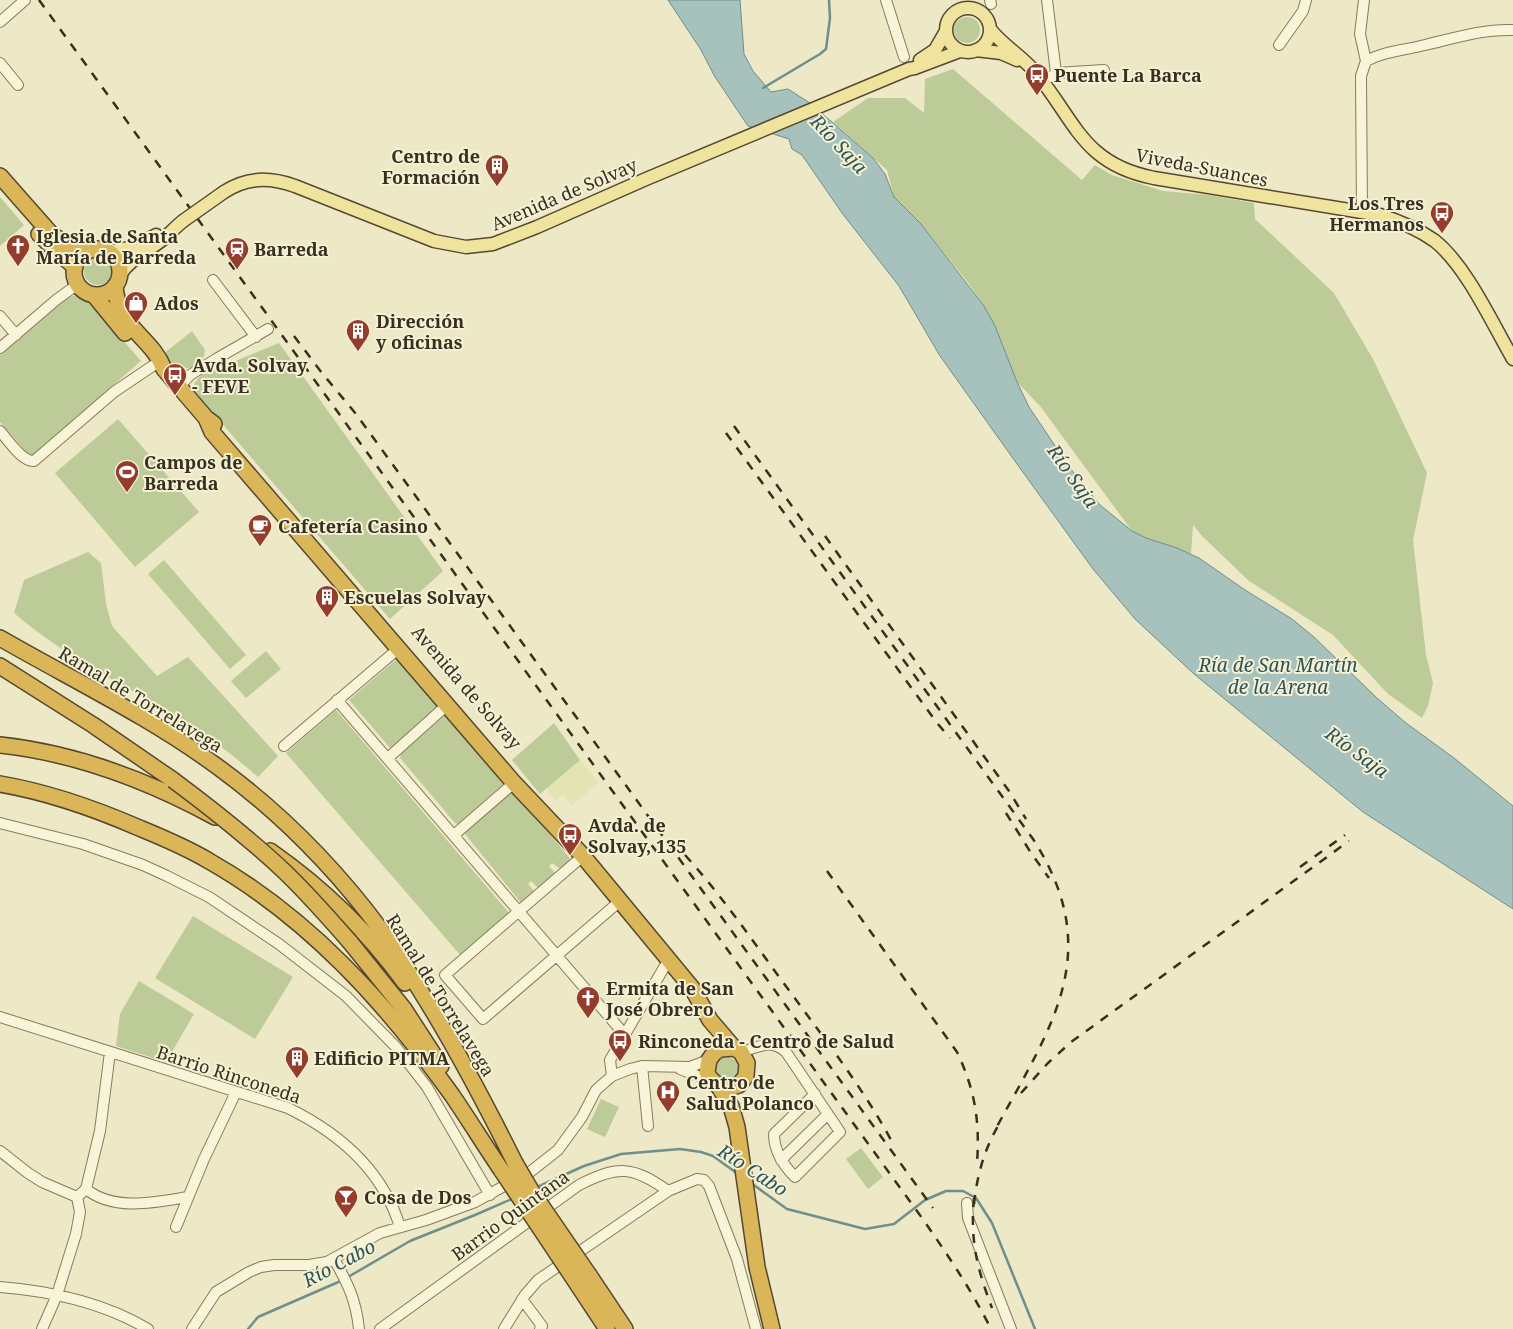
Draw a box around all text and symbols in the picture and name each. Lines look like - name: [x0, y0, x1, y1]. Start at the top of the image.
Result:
- bus stop icon: Puente La Barca: [1024, 62, 1050, 96]
- place label: Puente La Barca: [1054, 63, 1202, 87]
- water label: Río Saja: [804, 108, 873, 179]
- street label: Viveda-Suances: [1134, 142, 1270, 192]
- place label: Centro de Formación: [382, 144, 480, 189]
- street label: Avenida de Solvay: [487, 152, 641, 236]
- building icon: Centro de Formación: [484, 153, 510, 187]
- place label: Los Tres Hermanos: [1329, 191, 1424, 236]
- bus stop icon: Los Tres Hermanos: [1429, 200, 1455, 234]
- place label: Iglesia de Santa María de Barreda: [36, 224, 197, 269]
- church icon: Iglesia de Santa María de Barreda: [5, 233, 31, 267]
- station icon: Barreda: [224, 236, 250, 270]
- place label: Barreda: [254, 237, 329, 261]
- shop icon: Ados: [123, 290, 149, 324]
- place label: Ados: [154, 291, 199, 315]
- place label: Dirección y oficinas: [376, 309, 464, 354]
- building icon: Dirección y oficinas: [345, 318, 371, 352]
- place label: Avda. Solvay - FEVE: [192, 353, 308, 398]
- bus stop icon: Avda. Solvay - FEVE: [162, 362, 188, 396]
- water label: Río Saja: [1041, 438, 1104, 513]
- place label: Campos de Barreda: [144, 450, 243, 495]
- sports icon: Campos de Barreda: [114, 459, 140, 493]
- cafe icon: Cafetería Casino: [247, 513, 273, 547]
- place label: Cafetería Casino: [278, 514, 428, 538]
- building icon: Escuelas Solvay: [314, 584, 340, 618]
- place label: Escuelas Solvay: [344, 585, 487, 609]
- street label: Avenida de Solvay: [407, 620, 528, 755]
- street label: Ramal de Torrelavega: [55, 640, 227, 758]
- water label: Ría de San Martín de la Arena: [1197, 652, 1358, 700]
- water label: Río Saja: [1319, 720, 1394, 784]
- place label: Avda. de Solvay, 135: [588, 813, 686, 858]
- bus stop icon: Avda. de Solvay, 135: [557, 822, 583, 856]
- street label: Ramal de Torrelavega: [381, 909, 501, 1081]
- place label: Ermita de San José Obrero: [605, 976, 734, 1021]
- church icon: Ermita de San José Obrero: [575, 985, 601, 1019]
- bus stop icon: Rinconeda - Centro de Salud: [607, 1028, 633, 1062]
- place label: Rinconeda - Centro de Salud: [638, 1029, 894, 1053]
- street label: Barrio Rinconeda: [154, 1039, 304, 1109]
- building icon: Edificio PITMA: [284, 1045, 310, 1079]
- place label: Edificio PITMA: [314, 1046, 450, 1070]
- place label: Centro de Salud Polanco: [686, 1070, 814, 1115]
- hospital icon: Centro de Salud Polanco: [655, 1079, 681, 1113]
- water label: Río Cabo: [712, 1137, 793, 1202]
- street label: Barrio Quintana: [446, 1164, 574, 1266]
- bar icon: Cosa de Dos: [333, 1184, 359, 1218]
- place label: Cosa de Dos: [364, 1185, 472, 1209]
- water label: Río Cabo: [297, 1233, 380, 1293]

